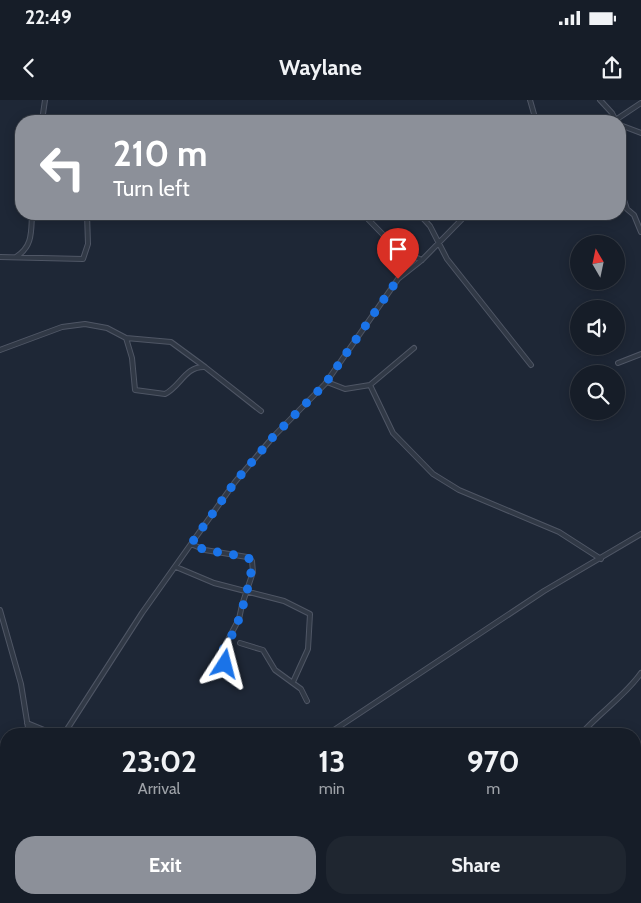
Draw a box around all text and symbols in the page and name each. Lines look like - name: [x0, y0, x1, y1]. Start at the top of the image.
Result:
- text: 22:49: [25, 6, 72, 29]
- icon: back: [15, 54, 43, 82]
- text: Waylane: [279, 54, 362, 81]
- icon: share: [598, 54, 626, 82]
- text: 210 m: [113, 132, 207, 175]
- icon: left: [30, 135, 95, 200]
- text: Turn left: [113, 175, 190, 202]
- pin: [377, 228, 419, 279]
- icon: arrive: [384, 235, 412, 263]
- north arrow: [570, 235, 625, 290]
- map controls: [570, 235, 625, 420]
- button: sound: [570, 300, 625, 355]
- button: search: [570, 365, 625, 420]
- position arrow: [198, 637, 250, 689]
- text: 23:02: [121, 743, 197, 780]
- text: 13: [318, 743, 345, 780]
- text: 970: [467, 743, 520, 780]
- text: Arrival: [138, 779, 180, 798]
- text: min: [319, 779, 345, 798]
- text: m: [486, 779, 500, 798]
- button: Exit: [15, 836, 316, 894]
- button: Share: [326, 836, 626, 894]

